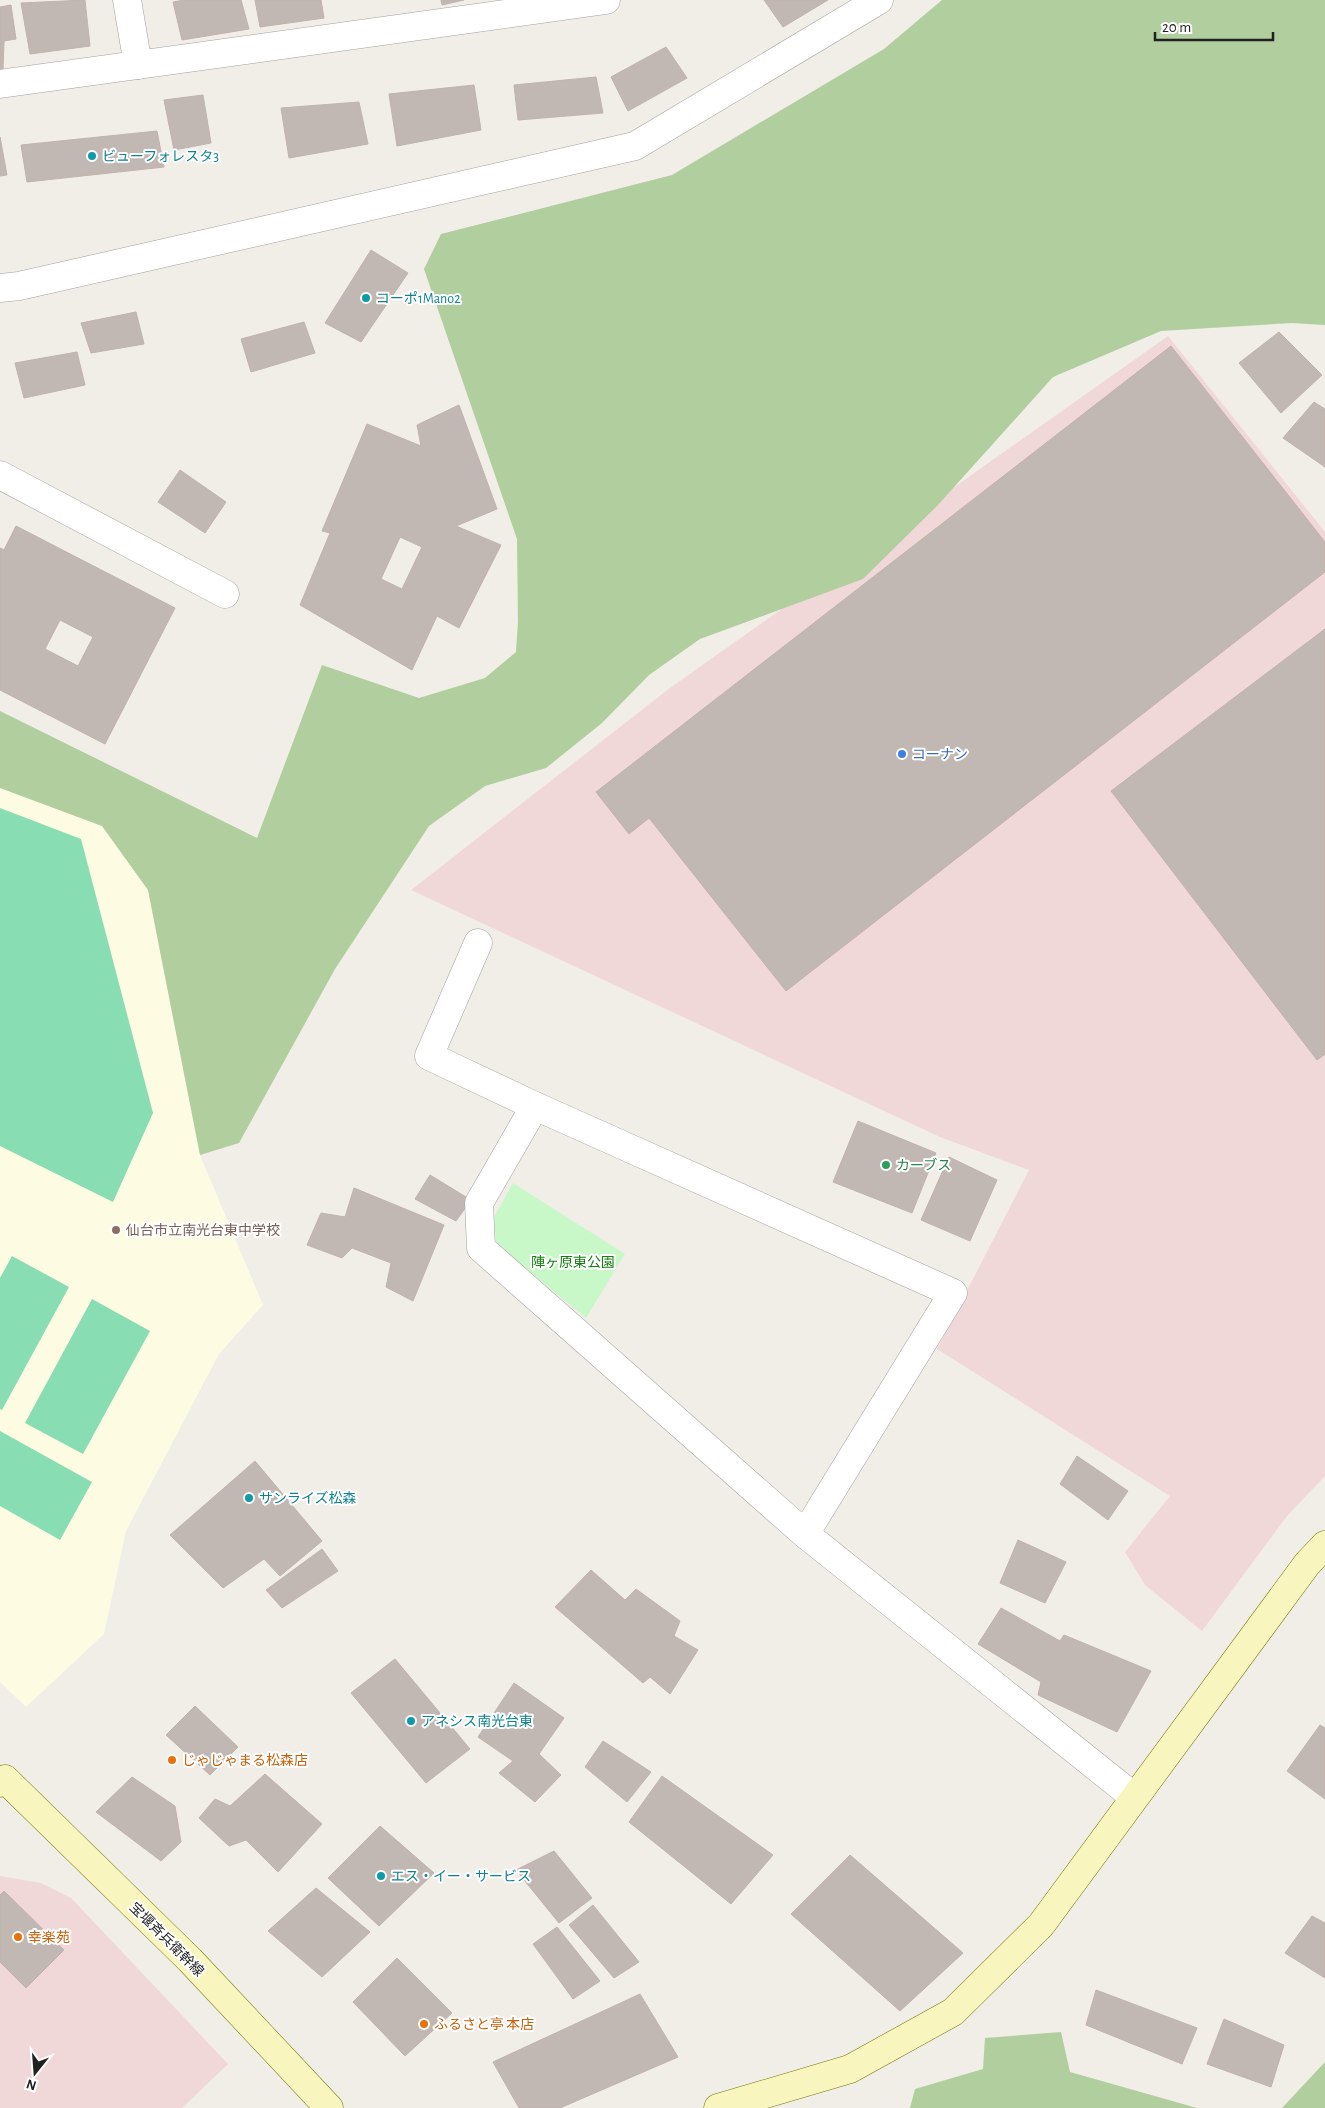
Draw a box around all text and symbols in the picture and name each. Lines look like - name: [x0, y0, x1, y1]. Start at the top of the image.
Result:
- scale bar: [1155, 10, 1272, 42]
- text: 20 m: [1162, 20, 1191, 35]
- place label: ビューフォレスタ3: [102, 149, 219, 164]
- marker: ビューフォレスタ3: [86, 150, 98, 162]
- place label: コーポ1Mano2: [376, 291, 461, 306]
- marker: コーポ1Mano2: [360, 292, 372, 304]
- place label: コーナン: [912, 747, 968, 762]
- marker: コーナン: [896, 748, 908, 760]
- place label: カーブス: [896, 1157, 951, 1173]
- marker: カーブス: [880, 1159, 892, 1171]
- place label: 仙台市立南光台東中学校: [126, 1222, 280, 1238]
- marker: 仙台市立南光台東中学校: [110, 1224, 122, 1236]
- park label: 陣ヶ原東公園: [531, 1255, 615, 1270]
- place label: サンライズ松森: [259, 1490, 357, 1506]
- marker: サンライズ松森: [243, 1492, 255, 1504]
- place label: アネシス南光台東: [421, 1713, 533, 1729]
- marker: アネシス南光台東: [405, 1715, 417, 1727]
- place label: じゃじゃまる松森店: [182, 1753, 308, 1768]
- marker: じゃじゃまる松森店: [166, 1754, 178, 1766]
- place label: エス・イー・サービス: [391, 1869, 531, 1884]
- marker: エス・イー・サービス: [375, 1870, 387, 1882]
- street label: 宝堰斉兵衛幹線: [127, 1899, 207, 1979]
- place label: 幸楽苑: [28, 1930, 70, 1945]
- marker: 幸楽苑: [12, 1931, 24, 1943]
- place label: ふるさと亭 本店: [434, 2017, 534, 2032]
- marker: ふるさと亭 本店: [418, 2018, 430, 2030]
- north arrow: [10, 2048, 60, 2098]
- text: N: [25, 2076, 38, 2093]

